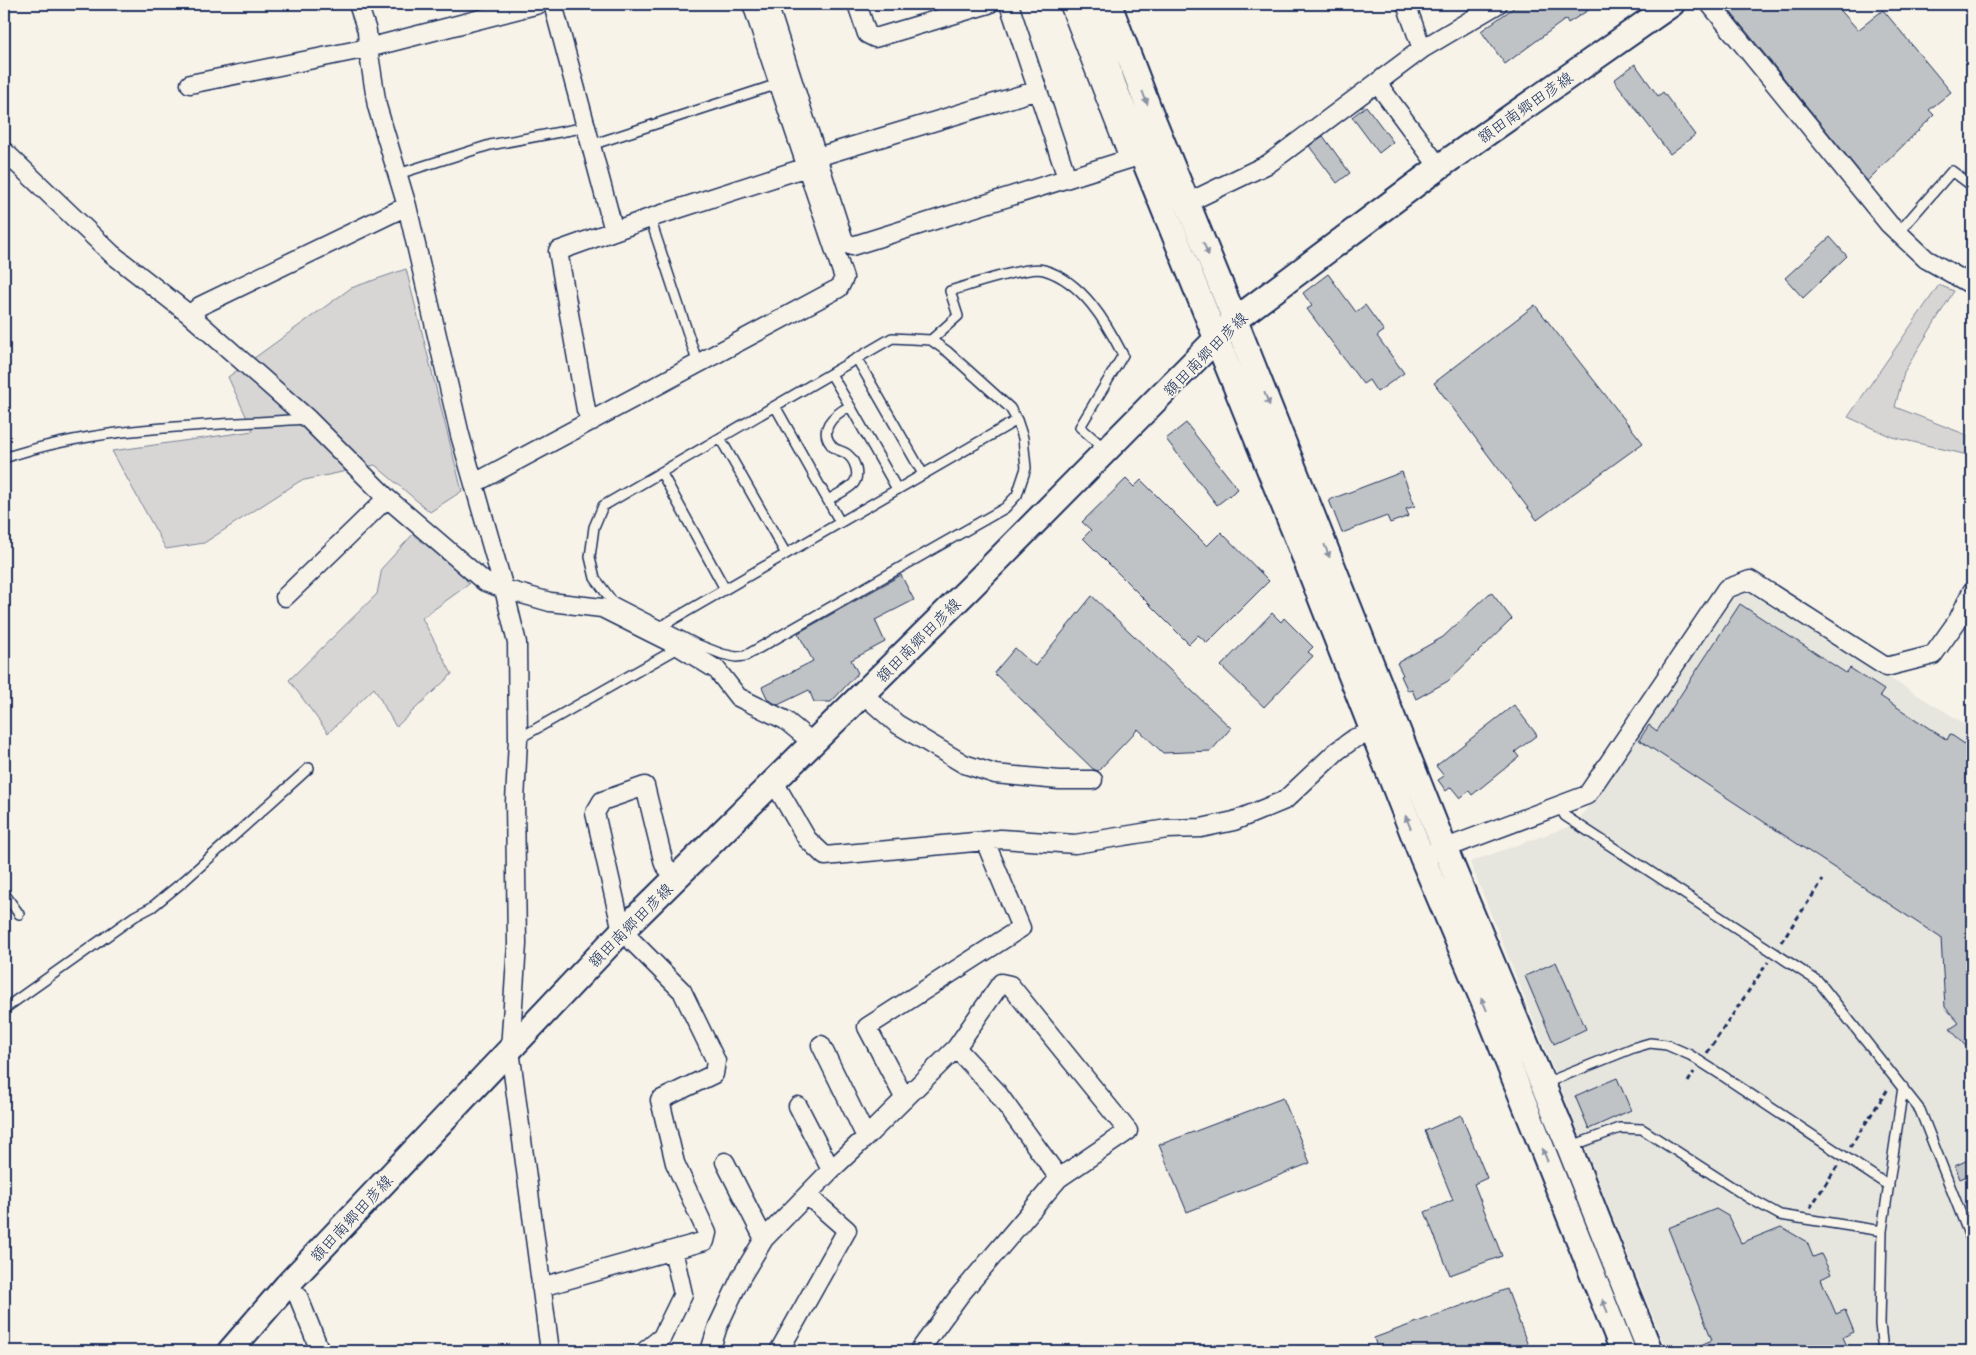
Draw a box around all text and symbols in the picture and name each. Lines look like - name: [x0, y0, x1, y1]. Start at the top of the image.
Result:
- street label: 額田南郷田彦線: [1475, 68, 1577, 147]
- one-way arrow: [1141, 91, 1149, 106]
- one-way arrow: [1202, 242, 1210, 256]
- street label: 額田南郷田彦線: [1160, 309, 1252, 401]
- one-way arrow: [1264, 392, 1271, 407]
- one-way arrow: [1323, 543, 1331, 558]
- street label: 額田南郷田彦線: [873, 595, 965, 687]
- one-way arrow: [1403, 815, 1411, 829]
- street label: 額田南郷田彦線: [585, 880, 677, 972]
- one-way arrow: [1480, 996, 1488, 1011]
- one-way arrow: [1541, 1147, 1549, 1162]
- street label: 額田南郷田彦線: [307, 1172, 397, 1266]
- one-way arrow: [1601, 1298, 1609, 1313]

